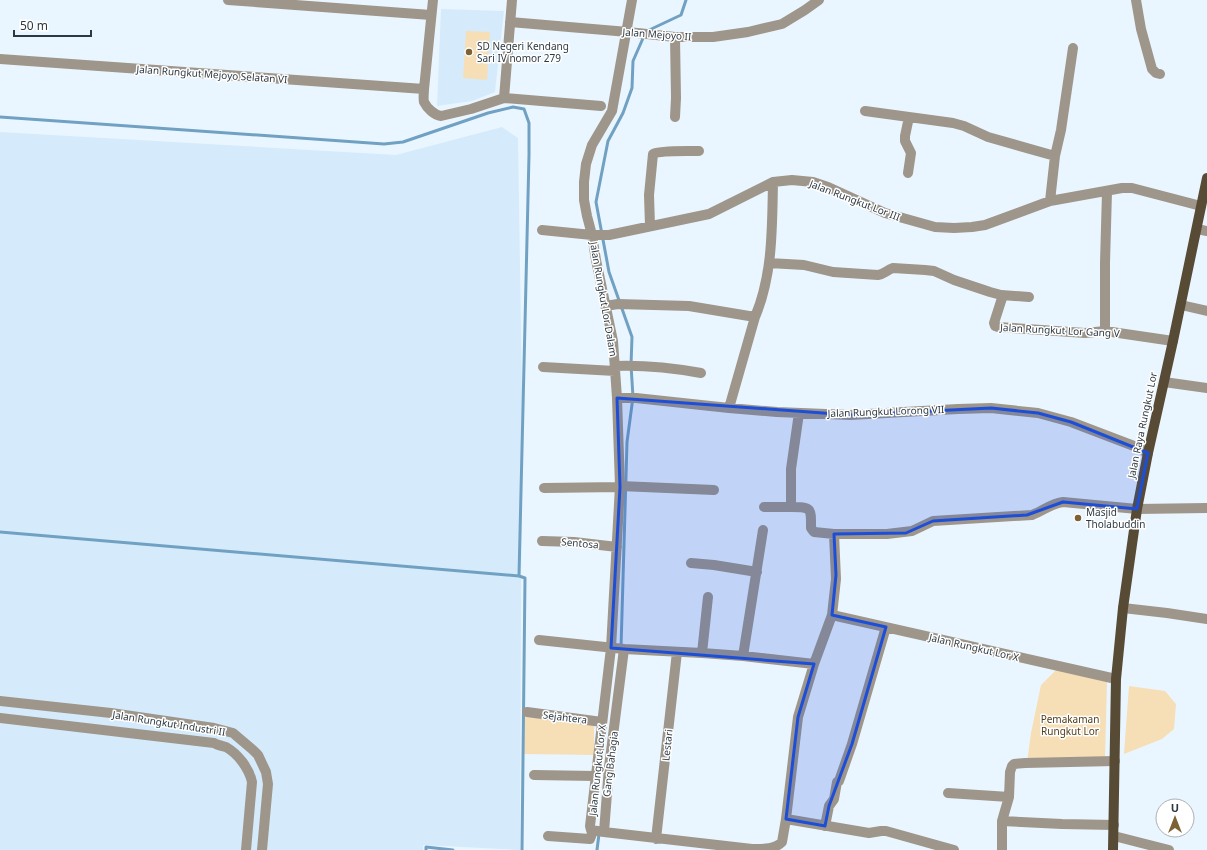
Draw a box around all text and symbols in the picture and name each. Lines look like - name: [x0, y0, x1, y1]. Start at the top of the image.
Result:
- scale bar: [14, 12, 91, 38]
- text: 50 m: [20, 17, 48, 34]
- street label: Jalan Mejoyo II: [621, 25, 692, 43]
- place label: SD Negeri Kendang Sari IV nomor 279: [477, 39, 569, 65]
- marker: SD Negeri Kendang Sari IV nomor 279: [464, 47, 474, 57]
- street label: Jalan Rungkut Mejoyo Selatan VI: [135, 62, 288, 86]
- street label: Jalan Rungkut Lor III: [807, 176, 902, 224]
- street label: Jalan Rungkut Lor Dalam: [587, 240, 621, 357]
- street label: Jalan Rungkut Lor Gang V: [999, 320, 1120, 340]
- street label: Jalan Raya Rungkut Lor: [1124, 371, 1160, 480]
- street label: Jalan Rungkut Lorong VII: [826, 402, 945, 420]
- place label: Masjid Tholabuddin: [1086, 505, 1145, 531]
- marker: Masjid Tholabuddin: [1073, 513, 1083, 523]
- street label: Sentosa: [561, 534, 599, 552]
- street label: Jalan Rungkut Lor X: [927, 630, 1020, 664]
- street label: Jalan Rungkut Industri II: [111, 707, 226, 739]
- street label: Sejahtera: [542, 707, 588, 727]
- park label: Pemakaman Rungkut Lor: [1041, 712, 1099, 738]
- street label: Jalan Rungkut Lor X: [585, 724, 609, 817]
- street label: Lestari: [658, 729, 676, 761]
- street label: Gang Bahagia: [599, 730, 621, 798]
- north arrow: [1155, 798, 1195, 838]
- text: U: [1171, 800, 1179, 815]

